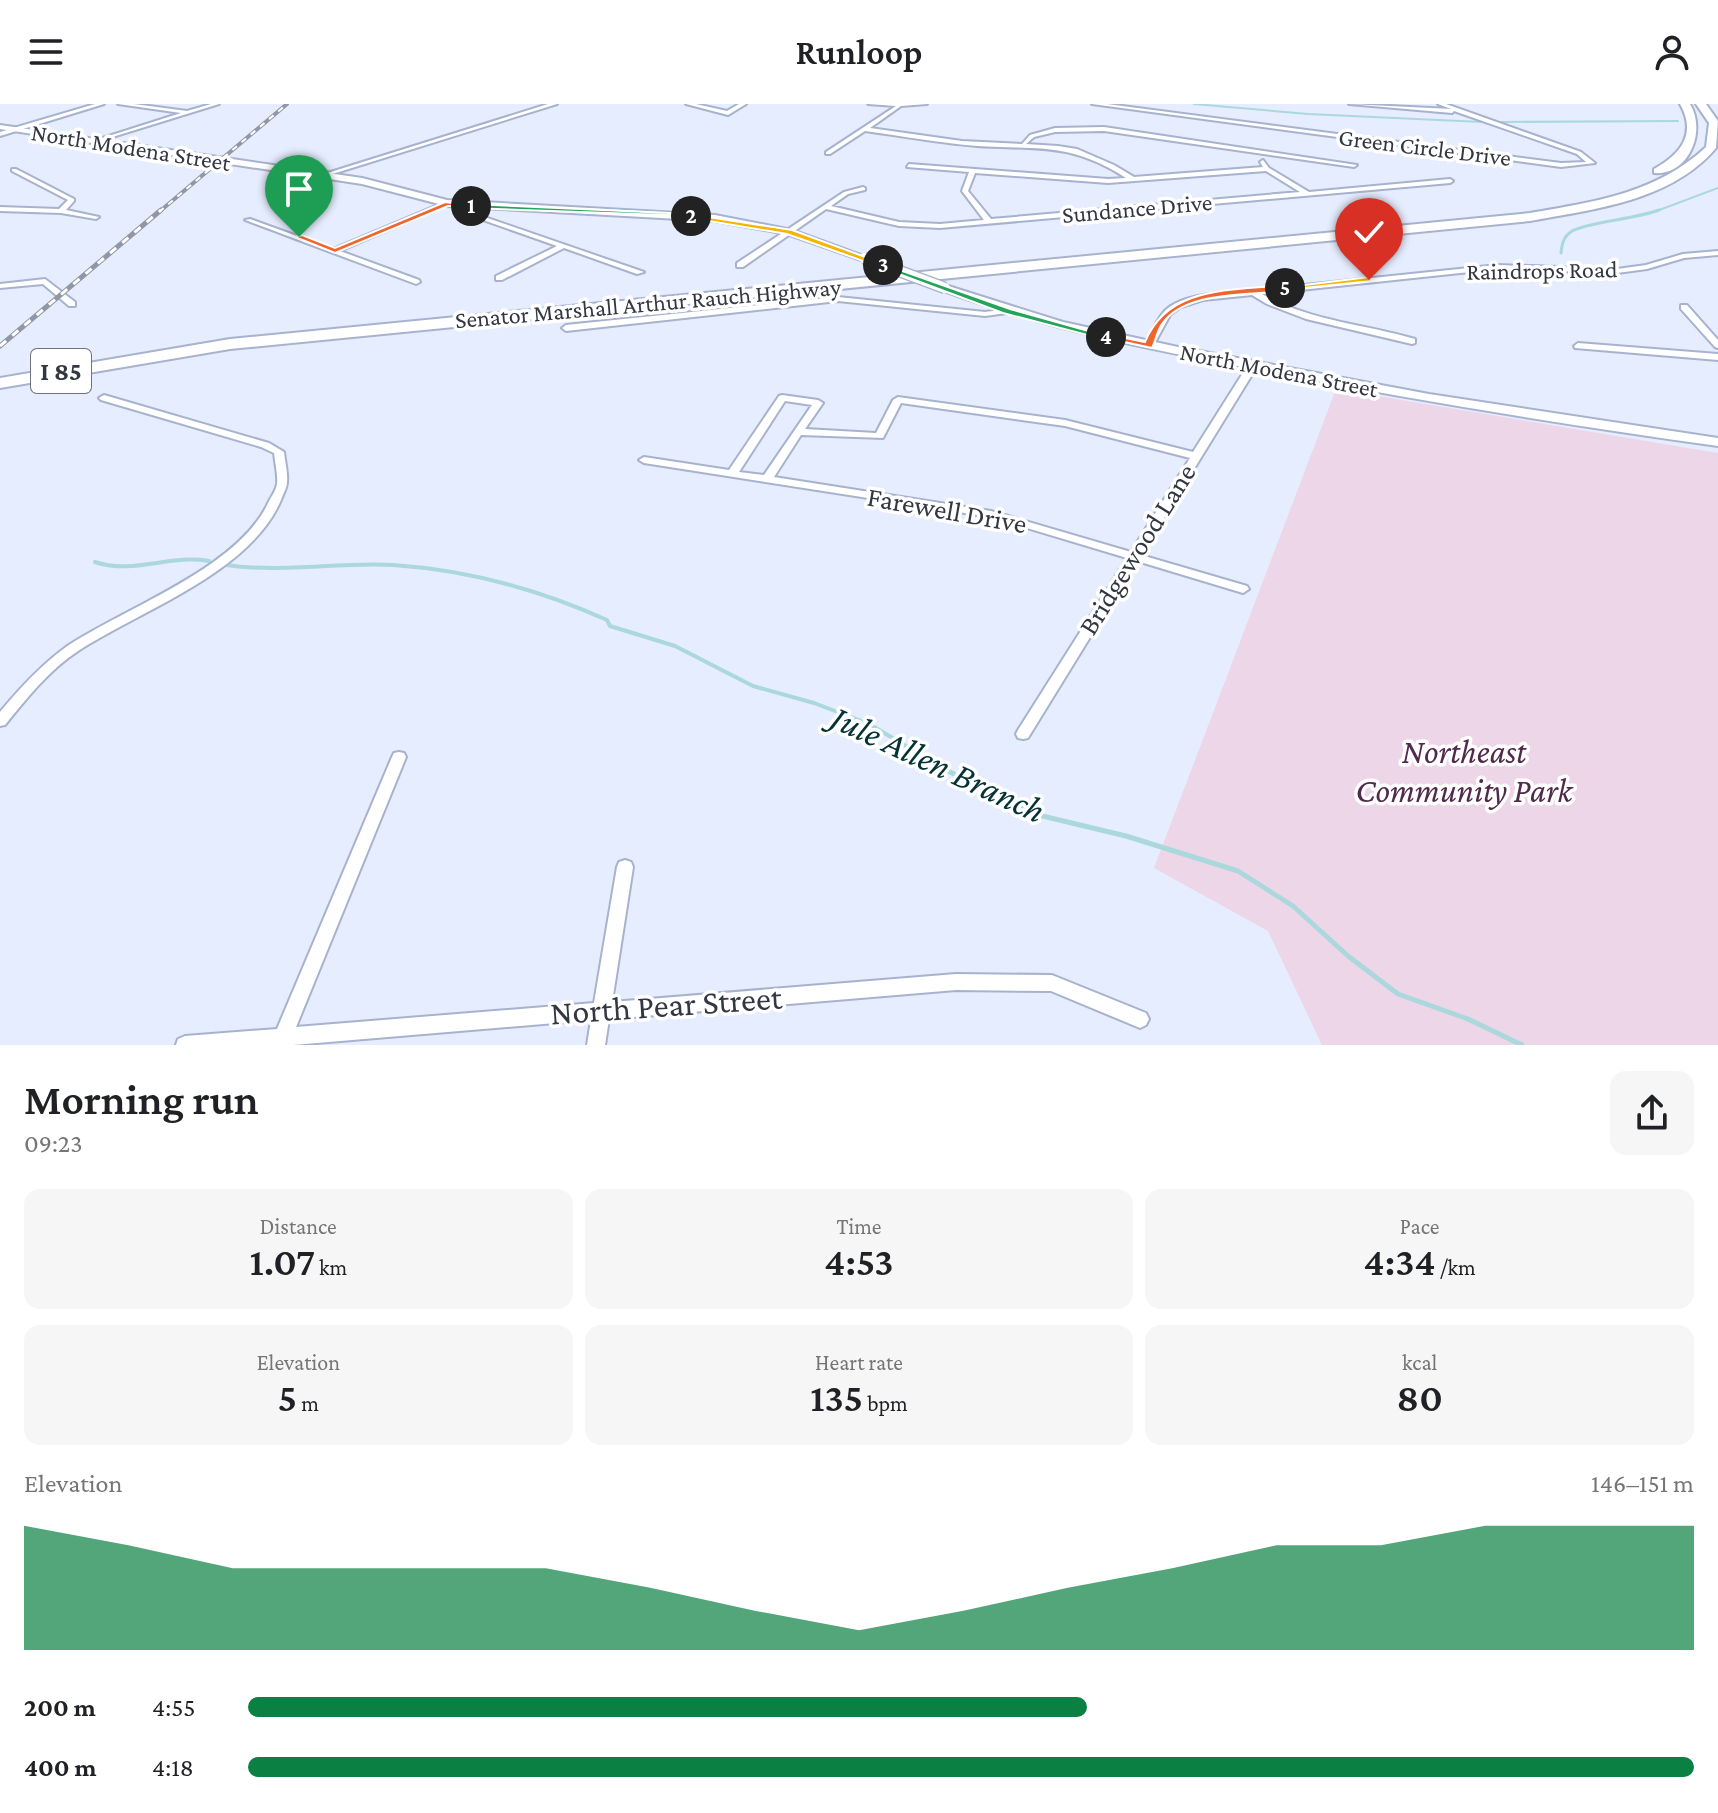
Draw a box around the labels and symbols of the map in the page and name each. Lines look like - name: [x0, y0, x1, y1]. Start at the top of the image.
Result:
- street label: North Modena Street: [30, 118, 233, 176]
- street label: Green Circle Drive: [1337, 123, 1513, 171]
- pin: [265, 155, 333, 237]
- pin: 1: [451, 186, 491, 226]
- street label: Sundance Drive: [1061, 188, 1213, 228]
- pin: 2: [671, 196, 711, 236]
- pin: [1335, 198, 1403, 280]
- pin: 3: [863, 245, 903, 285]
- street label: Raindrops Road: [1466, 255, 1618, 285]
- pin: 5: [1265, 268, 1305, 308]
- street label: Senator Marshall Arthur Rauch Highway: [454, 273, 843, 333]
- pin: 4: [1086, 317, 1126, 357]
- street label: North Modena Street: [1178, 338, 1381, 403]
- road number: I 85: [31, 349, 91, 393]
- street label: Bridgewood Lane: [1072, 458, 1202, 640]
- street label: Farewell Drive: [865, 481, 1029, 539]
- water label: Jule Allen Branch: [819, 695, 1051, 831]
- park label: Northeast Community Park: [1356, 733, 1575, 810]
- street label: North Pear Street: [549, 978, 784, 1032]

